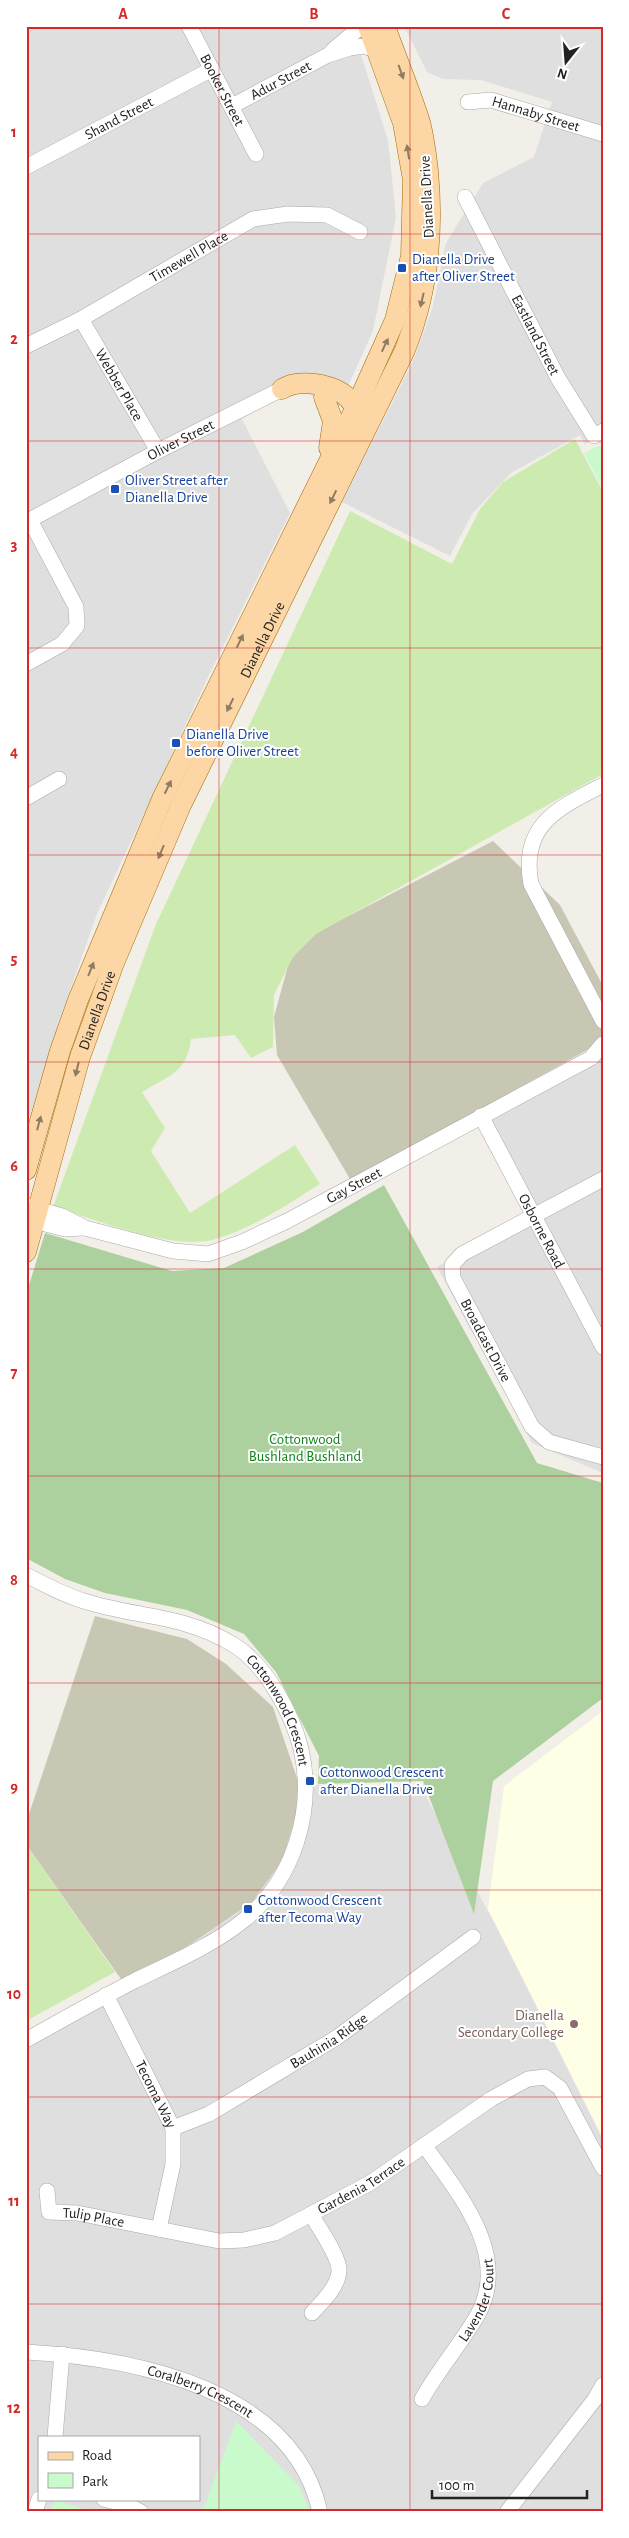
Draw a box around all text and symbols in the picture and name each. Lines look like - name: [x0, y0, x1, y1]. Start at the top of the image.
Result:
- text: A: [118, 6, 128, 22]
- text: B: [309, 6, 319, 22]
- text: C: [502, 6, 511, 22]
- north arrow: [542, 38, 592, 88]
- street label: Booker Street: [197, 51, 247, 128]
- street label: Adur Street: [248, 58, 314, 102]
- one-way arrow: [397, 65, 405, 80]
- text: N: [556, 65, 569, 82]
- street label: Hannaby Street: [490, 93, 582, 134]
- street label: Shand Street: [82, 94, 156, 142]
- text: 1: [11, 124, 17, 140]
- one-way arrow: [404, 144, 412, 160]
- street label: Dianella Drive: [417, 155, 437, 239]
- street label: Timewell Place: [147, 228, 231, 285]
- place label: Dianella Drive after Oliver Street: [412, 252, 515, 284]
- marker: Dianella Drive after Oliver Street: [396, 262, 408, 274]
- one-way arrow: [418, 292, 426, 307]
- street label: Eastland Street: [509, 292, 563, 378]
- text: 2: [10, 331, 18, 347]
- one-way arrow: [382, 338, 390, 352]
- street label: Webber Place: [93, 346, 146, 423]
- street label: Oliver Street: [145, 417, 216, 463]
- place label: Oliver Street after Dianella Drive: [125, 473, 228, 505]
- marker: Oliver Street after Dianella Drive: [109, 483, 121, 495]
- one-way arrow: [329, 490, 337, 504]
- text: 3: [11, 537, 18, 553]
- street label: Dianella Drive: [237, 599, 287, 680]
- one-way arrow: [236, 634, 244, 648]
- one-way arrow: [226, 698, 234, 712]
- place label: Dianella Drive before Oliver Street: [186, 727, 299, 759]
- marker: Dianella Drive before Oliver Street: [170, 737, 182, 749]
- text: 4: [10, 744, 18, 760]
- one-way arrow: [164, 780, 172, 794]
- one-way arrow: [157, 845, 165, 859]
- text: 5: [11, 951, 18, 967]
- one-way arrow: [87, 962, 95, 976]
- street label: Dianella Drive: [76, 969, 118, 1052]
- one-way arrow: [73, 1061, 81, 1076]
- one-way arrow: [35, 1115, 43, 1130]
- text: 6: [10, 1158, 18, 1174]
- street label: Gay Street: [324, 1164, 384, 1206]
- street label: Osborne Road: [516, 1191, 568, 1271]
- street label: Broadcast Drive: [458, 1296, 514, 1384]
- text: 7: [11, 1365, 18, 1381]
- park label: Cottonwood Bushland Bushland: [249, 1432, 362, 1464]
- text: 8: [10, 1572, 18, 1588]
- street label: Cottonwood Crescent: [244, 1651, 311, 1767]
- place label: Cottonwood Crescent after Dianella Drive: [320, 1765, 444, 1797]
- marker: Cottonwood Crescent after Dianella Drive: [304, 1775, 316, 1787]
- text: 9: [10, 1779, 18, 1795]
- place label: Cottonwood Crescent after Tecoma Way: [258, 1893, 382, 1925]
- marker: Cottonwood Crescent after Tecoma Way: [242, 1903, 254, 1915]
- text: 10: [7, 1986, 21, 2002]
- place label: Dianella Secondary College: [458, 2008, 564, 2040]
- street label: Bauhinia Ridge: [287, 2010, 370, 2071]
- marker: Dianella Secondary College: [568, 2018, 580, 2030]
- street label: Tecoma Way: [133, 2058, 179, 2131]
- street label: Gardenia Terrace: [315, 2154, 407, 2217]
- text: 11: [8, 2193, 20, 2209]
- street label: Tulip Place: [62, 2205, 126, 2230]
- street label: Lavender Court: [455, 2257, 496, 2344]
- street label: Coralberry Crescent: [146, 2362, 256, 2420]
- text: 12: [7, 2400, 21, 2416]
- legend: [38, 2436, 200, 2500]
- text: Road: [82, 2448, 112, 2463]
- scale bar: [432, 2468, 586, 2500]
- text: Park: [82, 2474, 108, 2489]
- text: 100 m: [439, 2478, 474, 2493]

